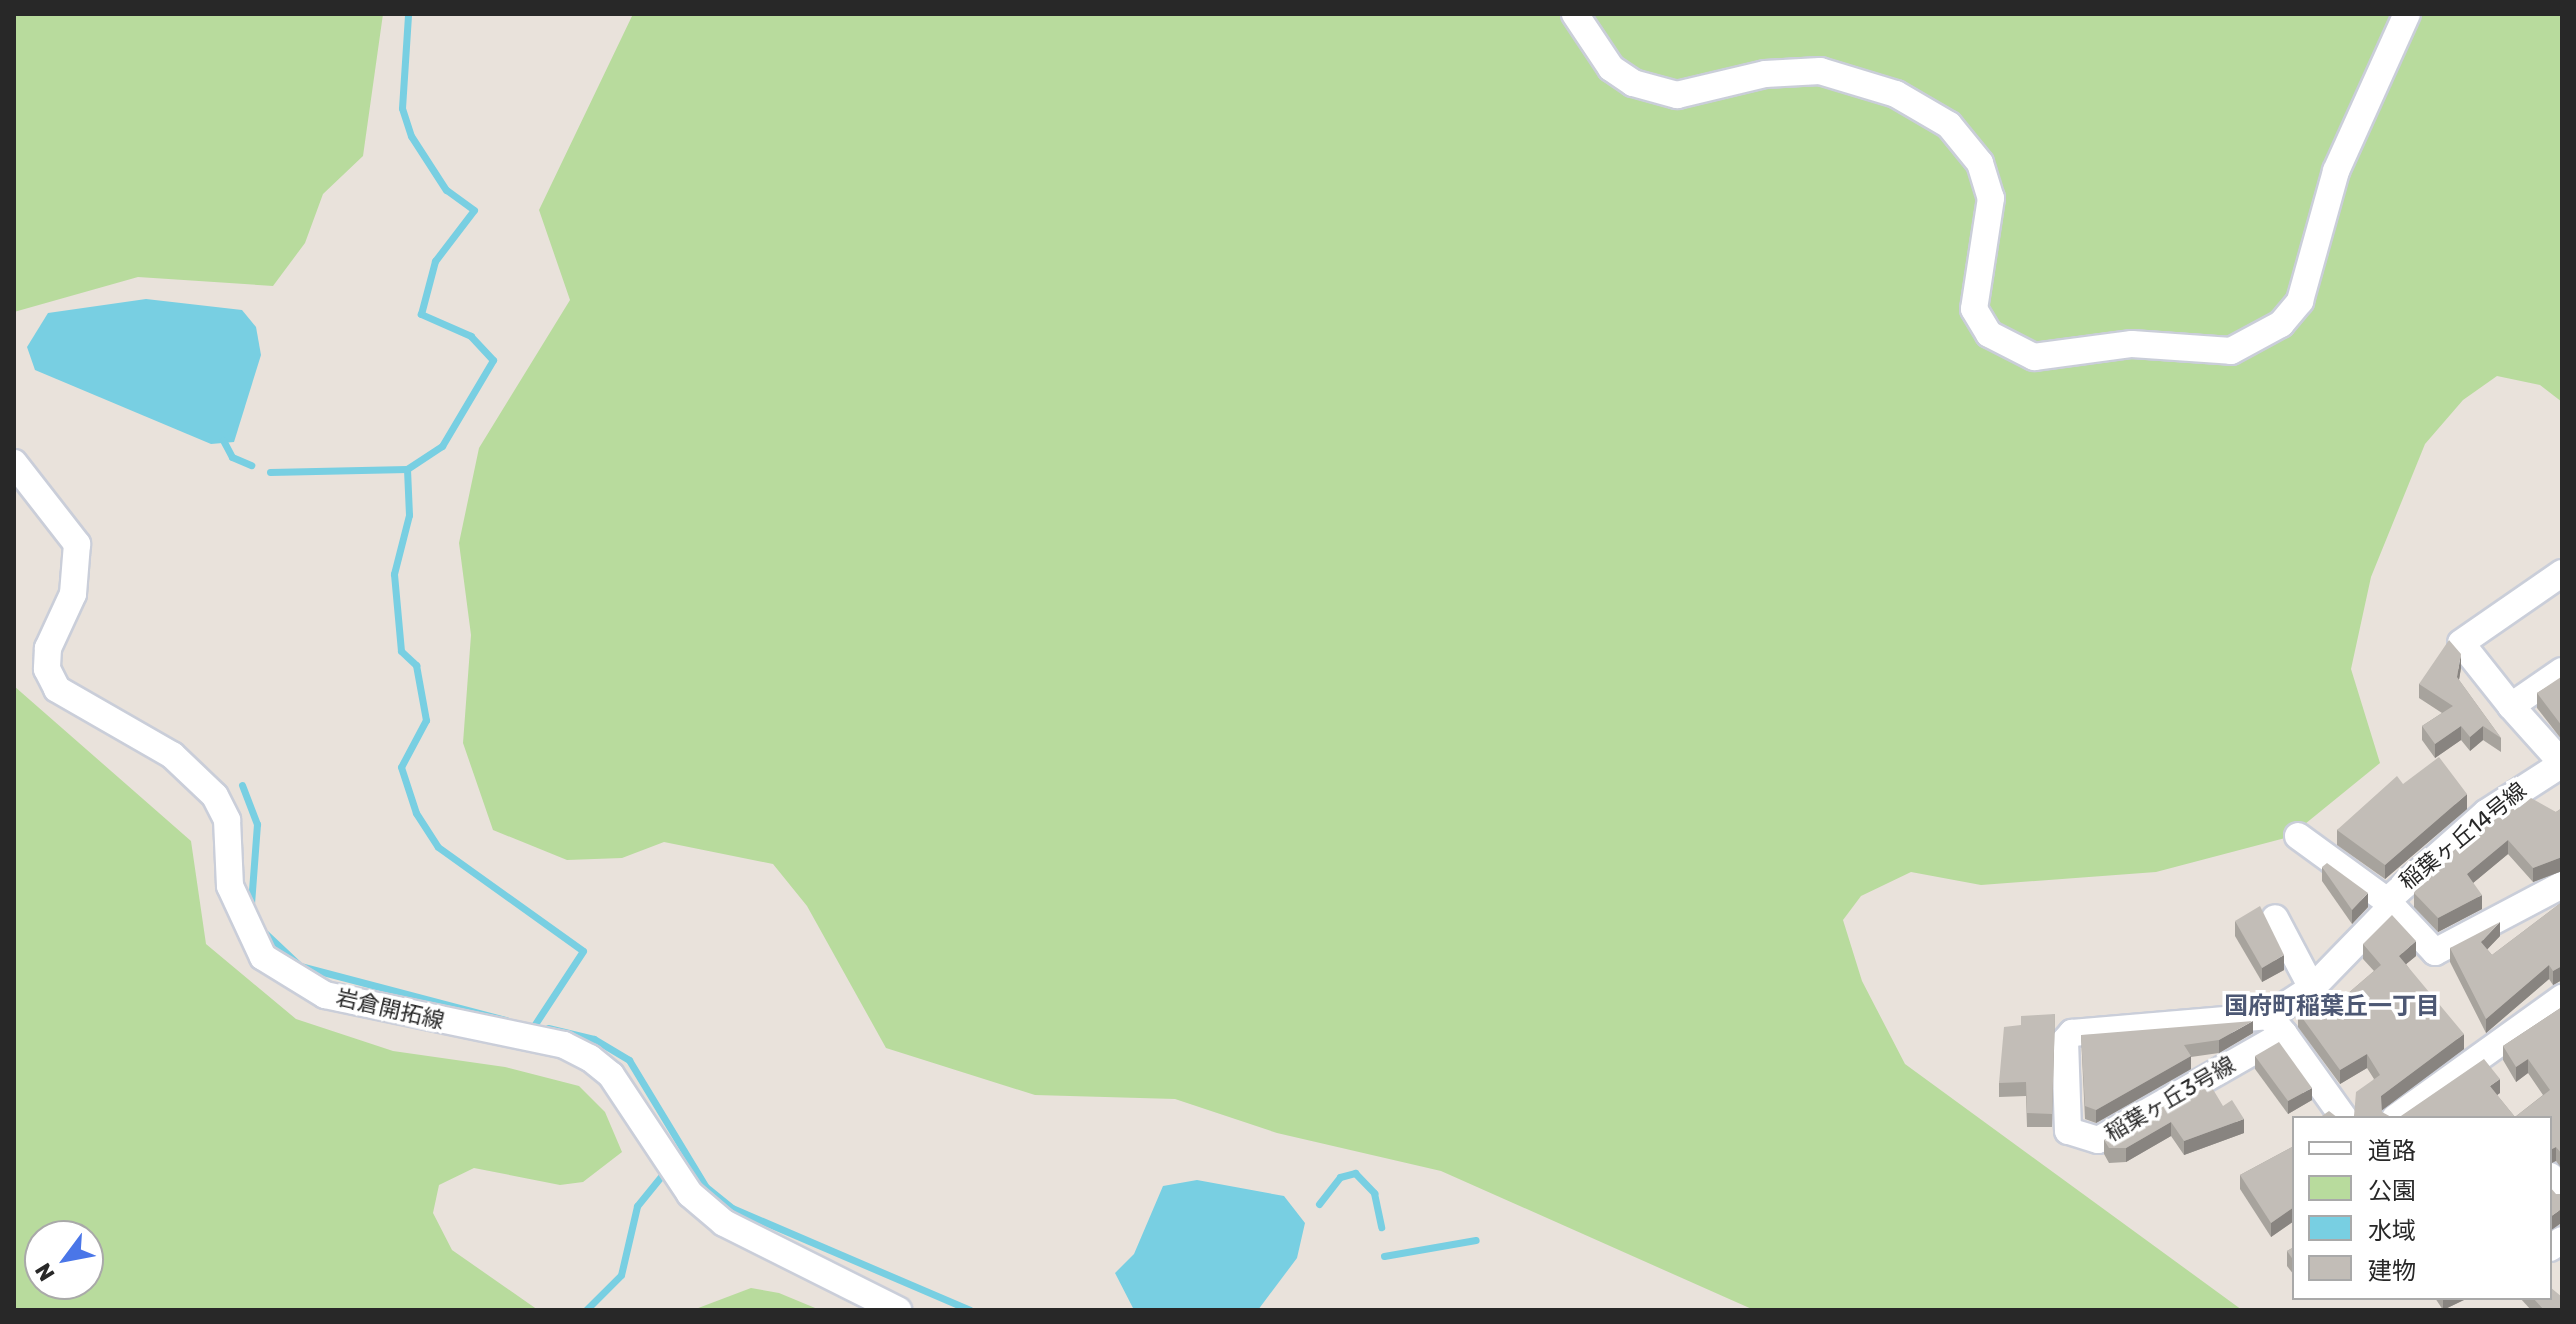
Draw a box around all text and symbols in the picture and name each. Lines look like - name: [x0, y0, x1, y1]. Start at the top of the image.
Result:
- street label: 稲葉ヶ丘14号線: [2394, 777, 2532, 895]
- street label: 岩倉開拓線: [333, 984, 447, 1034]
- district label: 国府町稲葉丘一丁目: [2224, 993, 2440, 1021]
- street label: 稲葉ヶ丘3号線: [2101, 1051, 2239, 1147]
- legend: [2292, 1116, 2552, 1300]
- text: 道路: [2368, 1137, 2416, 1165]
- text: 公園: [2368, 1177, 2416, 1205]
- text: 水域: [2368, 1217, 2416, 1245]
- north arrow: [24, 1220, 104, 1300]
- text: 建物: [2368, 1257, 2416, 1285]
- text: N: [29, 1258, 61, 1286]

